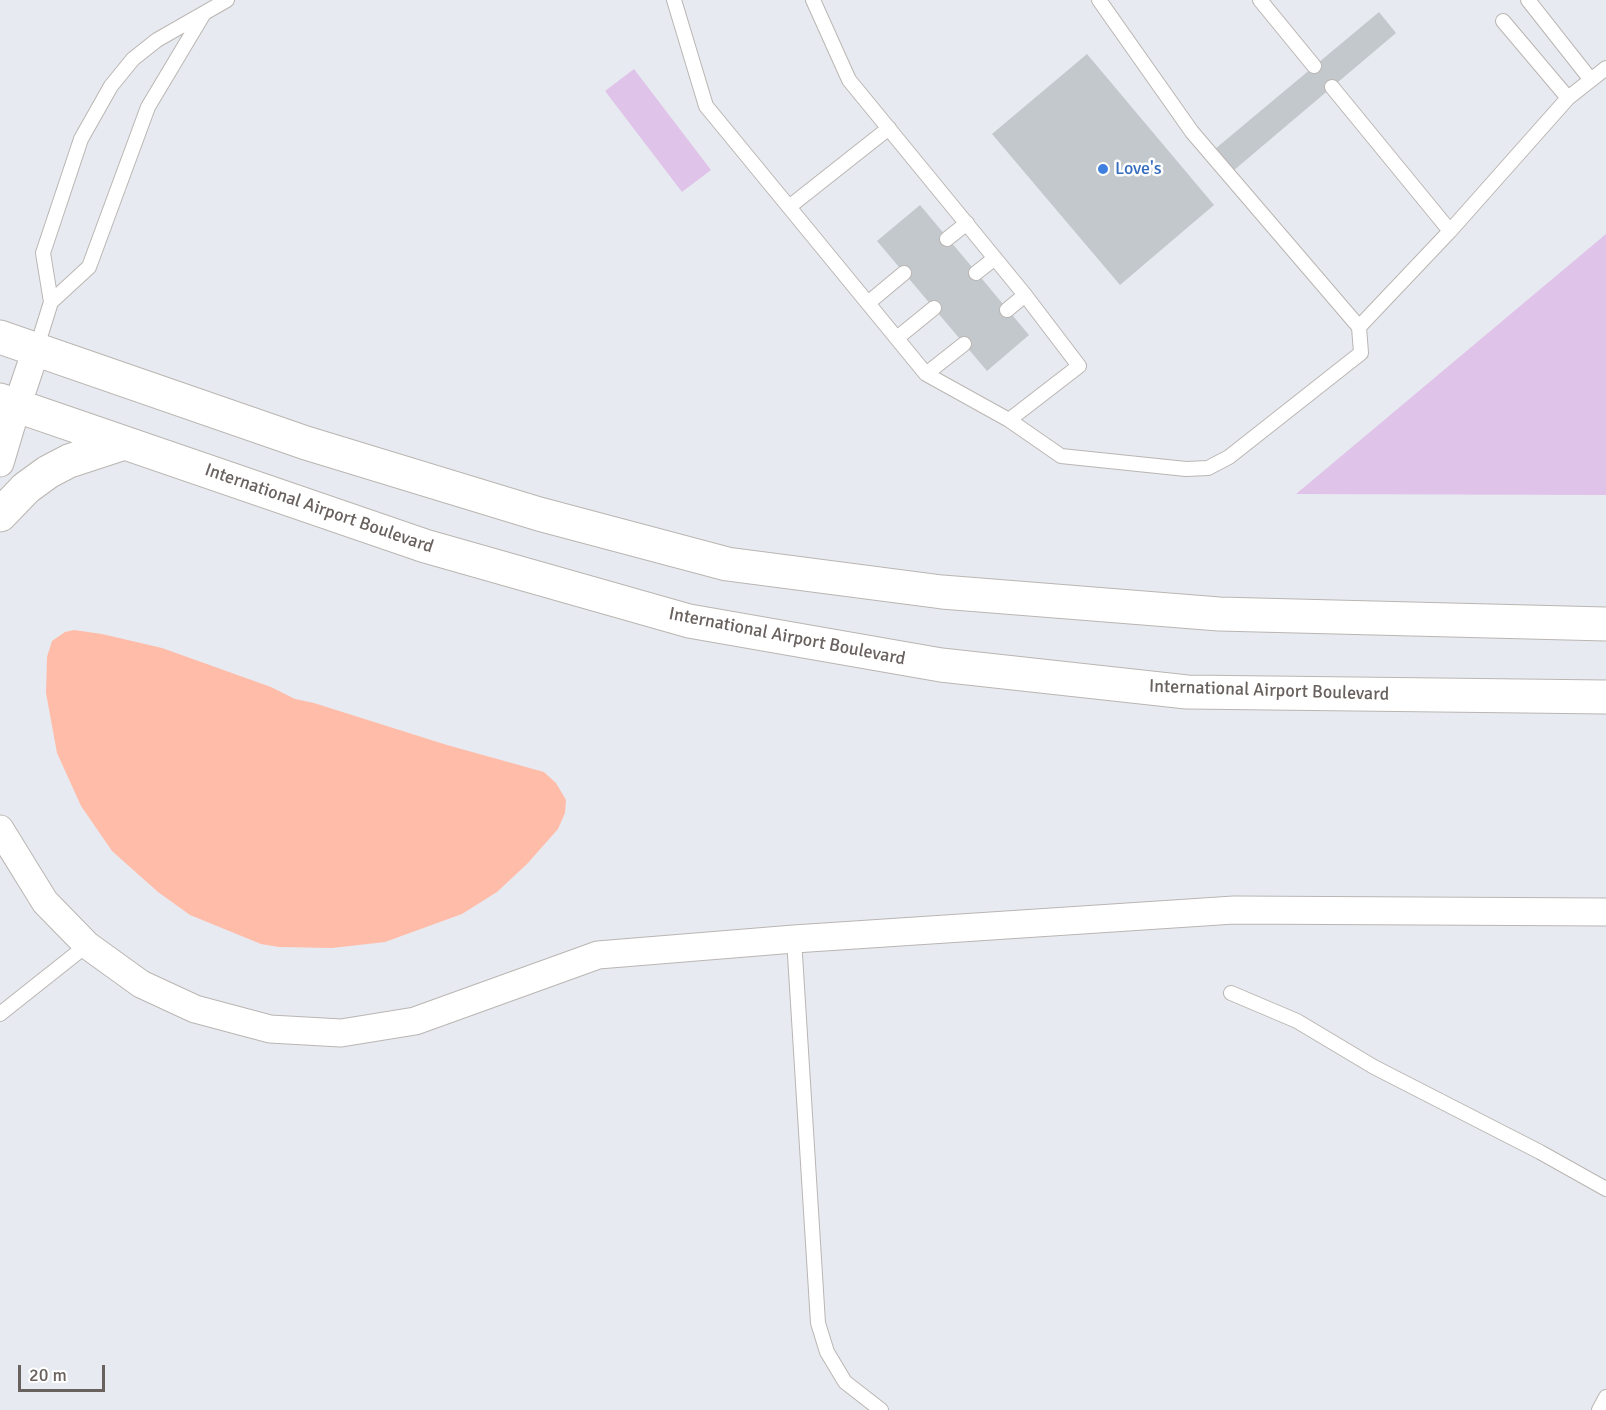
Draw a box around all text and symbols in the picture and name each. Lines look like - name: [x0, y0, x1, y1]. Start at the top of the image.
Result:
- place label: Love's: [1115, 158, 1162, 180]
- marker: Love's: [1096, 162, 1110, 176]
- street label: International Airport Boulevard: [202, 460, 436, 558]
- street label: International Airport Boulevard: [667, 603, 907, 671]
- street label: International Airport Boulevard: [1148, 676, 1390, 706]
- scale bar: [21, 1353, 108, 1391]
- text: 20 m: [29, 1364, 67, 1386]

